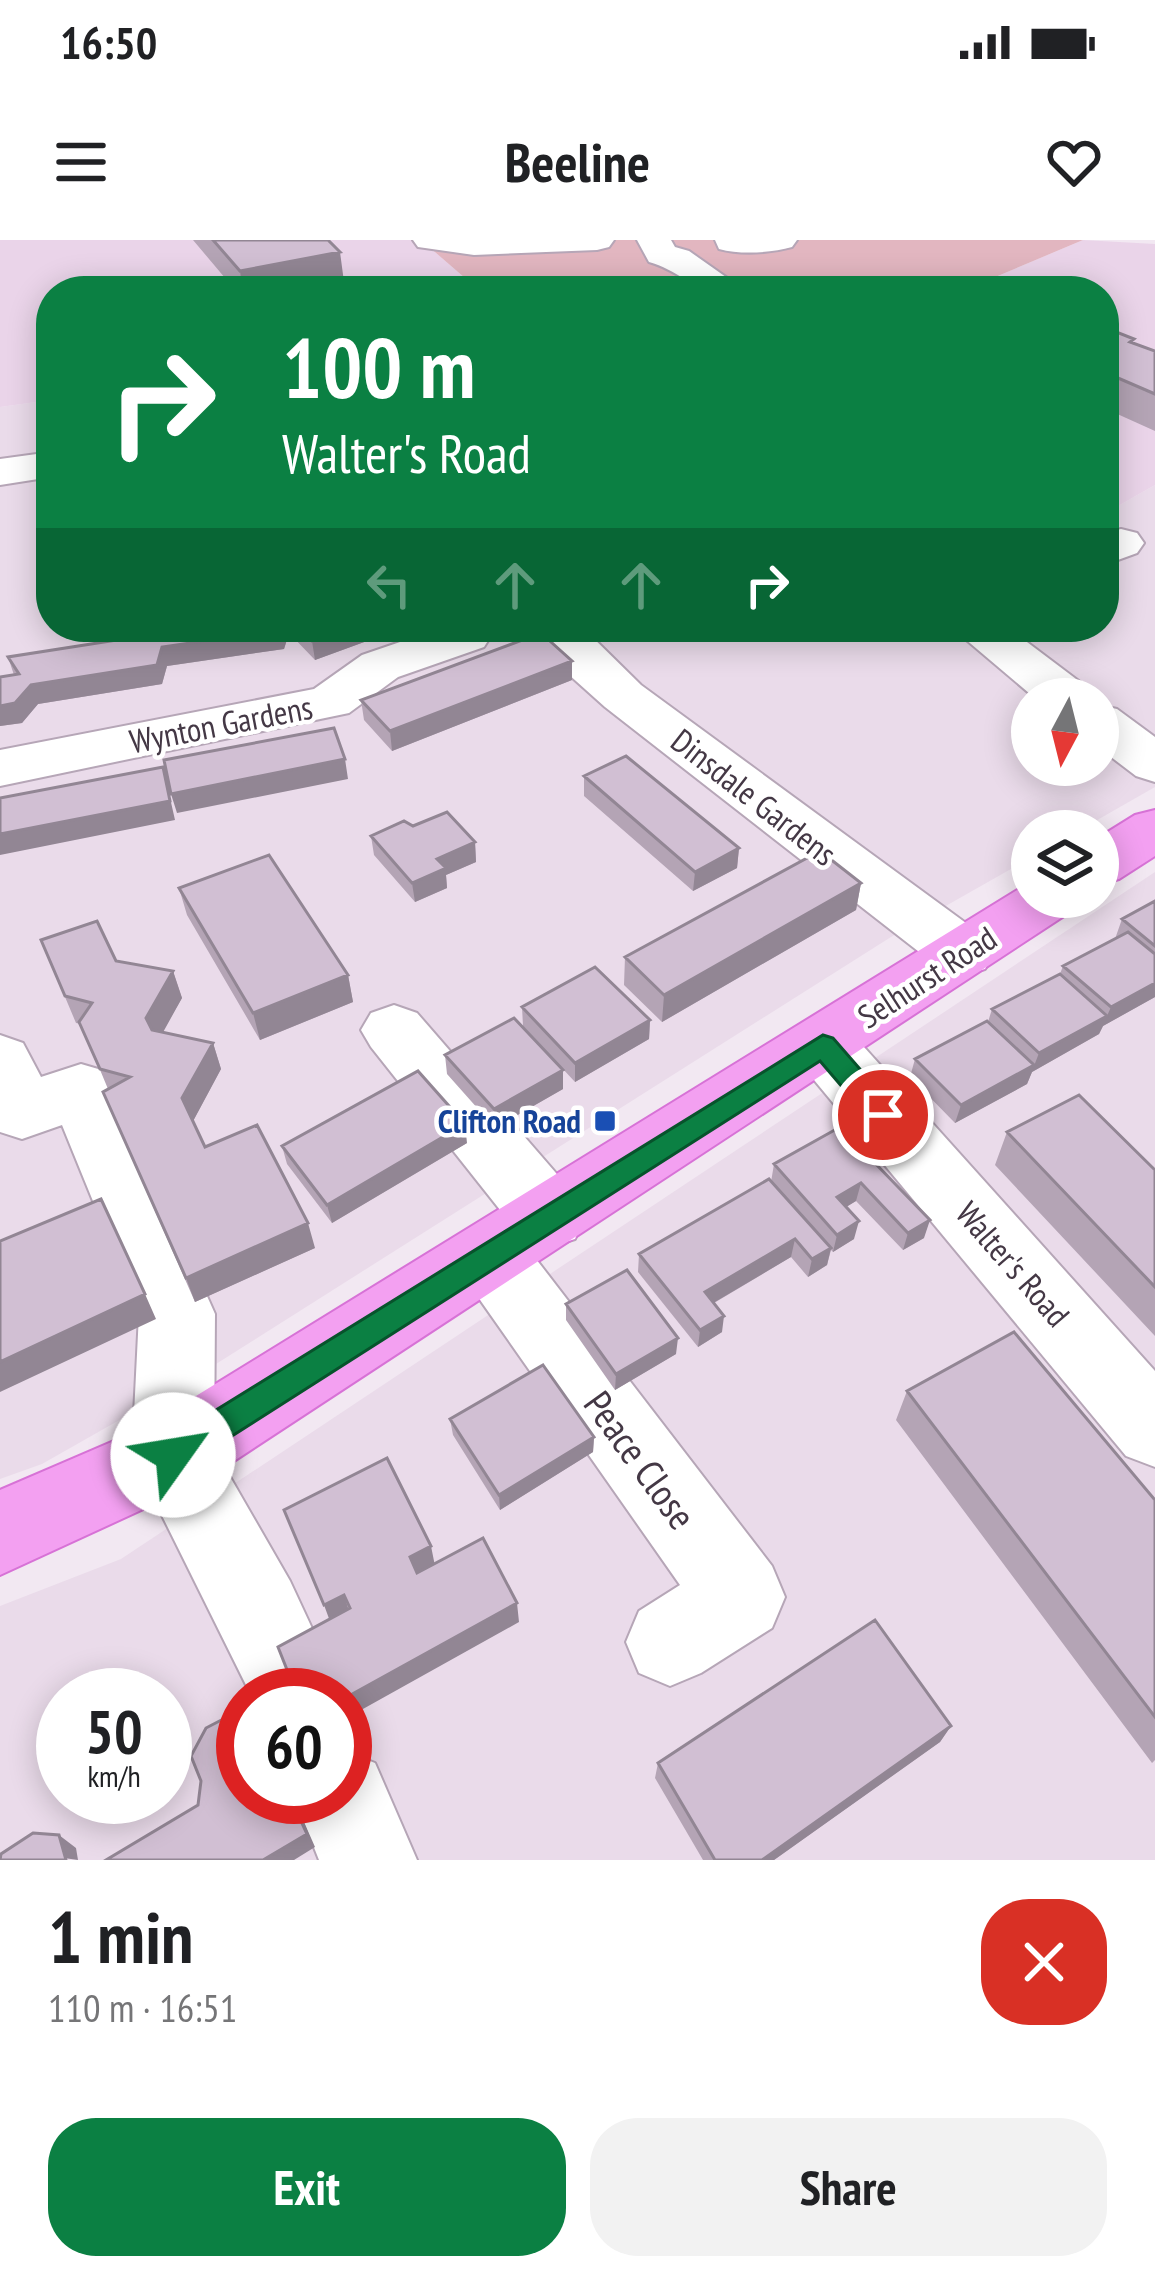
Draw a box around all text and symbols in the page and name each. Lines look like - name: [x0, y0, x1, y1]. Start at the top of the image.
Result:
- text: 16:50: [60, 13, 157, 71]
- text: Beeline: [505, 127, 650, 197]
- icon: menu: [48, 129, 114, 195]
- icon: heart: [1041, 129, 1107, 195]
- text: 100 m: [282, 312, 475, 421]
- icon: right: [84, 324, 240, 480]
- text: Walter's Road: [282, 418, 531, 488]
- icon: left: [356, 552, 422, 618]
- icon: ahead: [482, 552, 548, 618]
- icon: ahead: [608, 552, 674, 618]
- icon: right: [734, 552, 800, 618]
- north arrow: [1011, 678, 1119, 786]
- map controls: [1011, 678, 1119, 918]
- street label: Wynton Gardens: [126, 685, 316, 762]
- street label: Dinsdale Gardens: [663, 719, 846, 874]
- button: layers: [1011, 810, 1119, 918]
- street label: Selhurst Road: [849, 916, 1004, 1037]
- pin: [832, 1064, 934, 1166]
- icon: arrive: [850, 1082, 916, 1148]
- place label: Clifton Road: [438, 1099, 581, 1142]
- marker: Clifton Road: [592, 1108, 618, 1134]
- street label: Walter's Road: [947, 1192, 1080, 1335]
- street label: Peace Close: [573, 1380, 708, 1539]
- position arrow: [110, 1392, 236, 1518]
- speed limit sign: 60: [216, 1668, 372, 1824]
- text: 50: [85, 1692, 143, 1770]
- text: km/h: [87, 1756, 141, 1795]
- text: 1 min: [48, 1890, 193, 1983]
- button: close: [981, 1899, 1107, 2025]
- text: 110 m · 16:51: [48, 1982, 237, 2033]
- button: Exit: [48, 2118, 566, 2256]
- button: Share: [590, 2118, 1107, 2256]

